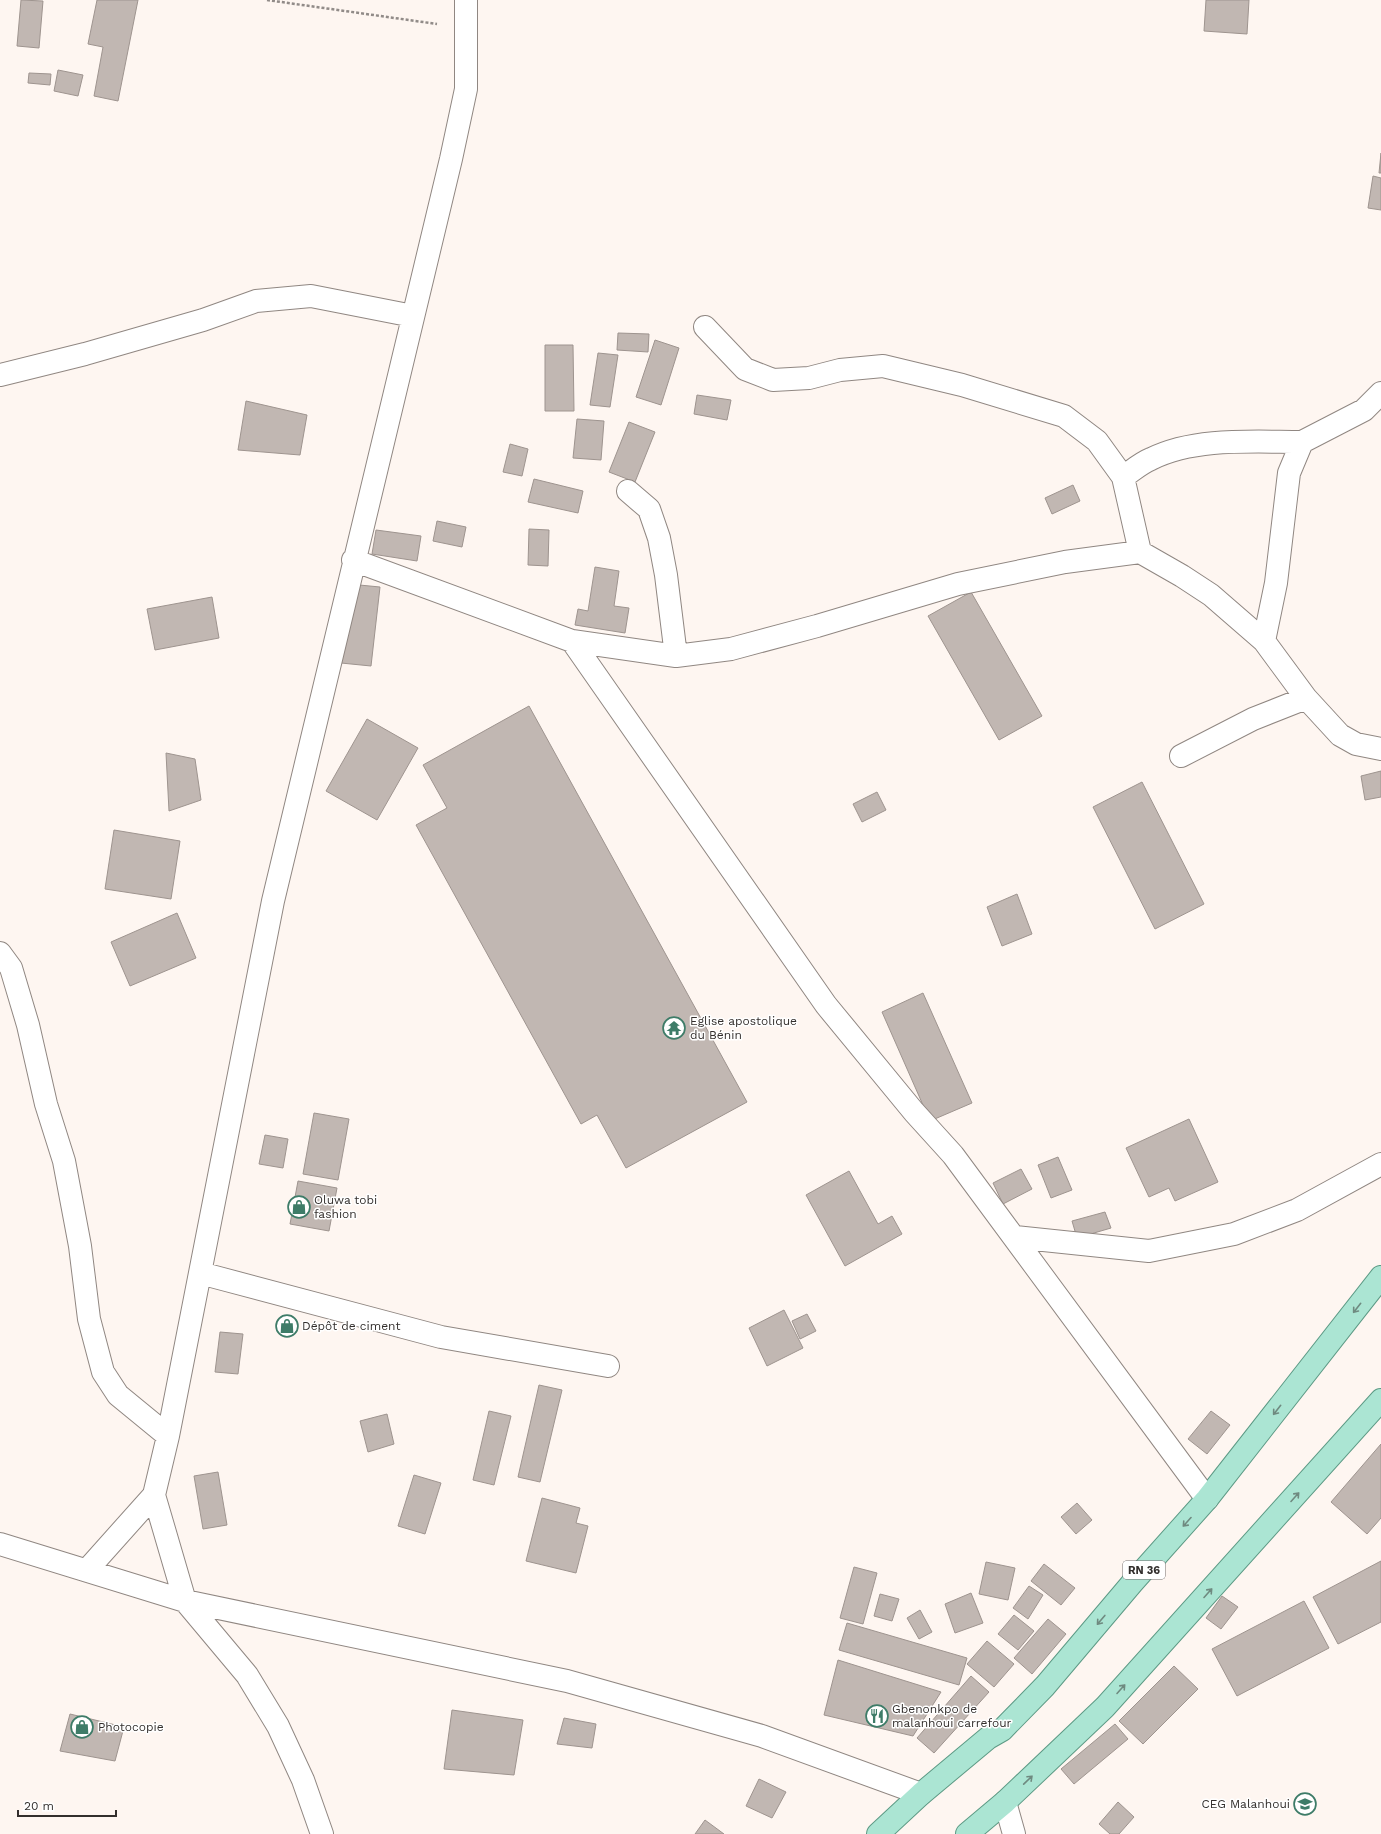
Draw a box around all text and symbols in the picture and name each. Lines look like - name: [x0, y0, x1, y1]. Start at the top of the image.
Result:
- place label: Eglise apostolique du Bénin: [690, 1014, 797, 1042]
- temple icon: Eglise apostolique du Bénin: [661, 1015, 687, 1041]
- place label: Oluwa tobi fashion: [314, 1193, 377, 1221]
- shop icon: Oluwa tobi fashion: [286, 1194, 312, 1220]
- one-way arrow: [1353, 1302, 1361, 1313]
- shop icon: Dépôt de ciment: [274, 1313, 300, 1339]
- place label: Dépôt de ciment: [302, 1319, 401, 1333]
- one-way arrow: [1273, 1405, 1281, 1416]
- one-way arrow: [1290, 1492, 1299, 1502]
- one-way arrow: [1182, 1517, 1191, 1527]
- road number: RN 36: [1123, 1561, 1165, 1579]
- one-way arrow: [1204, 1588, 1213, 1599]
- one-way arrow: [1097, 1615, 1106, 1625]
- one-way arrow: [1116, 1684, 1125, 1695]
- place label: Gbenonkpo de malanhoui carrefour: [892, 1702, 1012, 1730]
- restaurant icon: Gbenonkpo de malanhoui carrefour: [864, 1703, 890, 1729]
- shop icon: Photocopie: [69, 1714, 95, 1740]
- place label: Photocopie: [98, 1720, 164, 1734]
- one-way arrow: [1023, 1776, 1033, 1785]
- school or university icon: CEG Malanhoui: [1292, 1791, 1318, 1817]
- scale bar: [18, 1792, 116, 1818]
- place label: CEG Malanhoui: [1201, 1797, 1290, 1811]
- text: 20 m: [24, 1799, 54, 1813]

